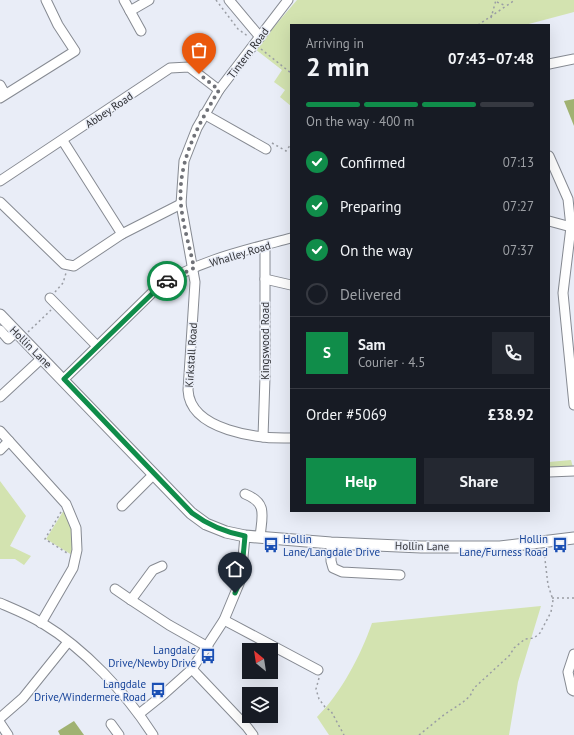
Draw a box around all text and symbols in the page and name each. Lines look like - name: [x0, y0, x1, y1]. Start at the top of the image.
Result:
- street label: Tintern Road: [224, 25, 272, 81]
- pin: [182, 33, 216, 74]
- text: Arriving in: [306, 35, 364, 52]
- icon: bag: [188, 39, 210, 61]
- text: 07:43–07:48: [448, 49, 534, 68]
- text: 2 min: [306, 50, 369, 83]
- street label: Abbey Road: [82, 89, 136, 131]
- text: On the way · 400 m: [306, 113, 414, 130]
- icon: check: [306, 151, 328, 173]
- text: Confirmed: [340, 153, 405, 172]
- text: 07:13: [503, 154, 534, 171]
- icon: check: [306, 195, 328, 217]
- text: Preparing: [340, 197, 402, 216]
- text: 07:27: [503, 198, 534, 215]
- street label: Whalley Road: [208, 238, 272, 270]
- icon: check: [306, 239, 328, 261]
- text: On the way: [340, 241, 413, 260]
- text: 07:37: [503, 242, 534, 259]
- courier: [147, 261, 187, 301]
- icon: car: [156, 270, 178, 292]
- text: Delivered: [340, 285, 401, 304]
- street label: Kingswood Road: [258, 302, 272, 380]
- street label: Kirkstall Road: [182, 322, 200, 388]
- street label: Hollin Lane: [7, 323, 55, 371]
- button: phone: [492, 332, 534, 374]
- text: Sam: [358, 335, 385, 354]
- text: S: [323, 343, 331, 362]
- text: Courier · 4.5: [358, 354, 425, 371]
- text: Order #5069: [306, 405, 387, 424]
- text: £38.92: [488, 405, 534, 424]
- button: Help: [306, 458, 416, 504]
- button: Share: [424, 458, 534, 504]
- place label: Hollin Lane/Langdale Drive: [283, 532, 380, 559]
- place label: Hollin Lane/Furness Road: [459, 532, 548, 559]
- bus stop icon: Hollin Lane/Langdale Drive: [262, 536, 280, 554]
- bus stop icon: Hollin Lane/Furness Road: [551, 536, 569, 554]
- street label: Hollin Lane: [395, 539, 450, 553]
- pin: [218, 552, 252, 593]
- icon: home: [224, 558, 246, 580]
- place label: Langdale Drive/Newby Drive: [108, 643, 196, 670]
- north arrow: [242, 643, 278, 679]
- map controls: [242, 643, 278, 723]
- bus stop icon: Langdale Drive/Newby Drive: [199, 647, 217, 665]
- place label: Langdale Drive/Windermere Road: [34, 677, 146, 704]
- bus stop icon: Langdale Drive/Windermere Road: [149, 681, 167, 699]
- button: layers: [242, 687, 278, 723]

